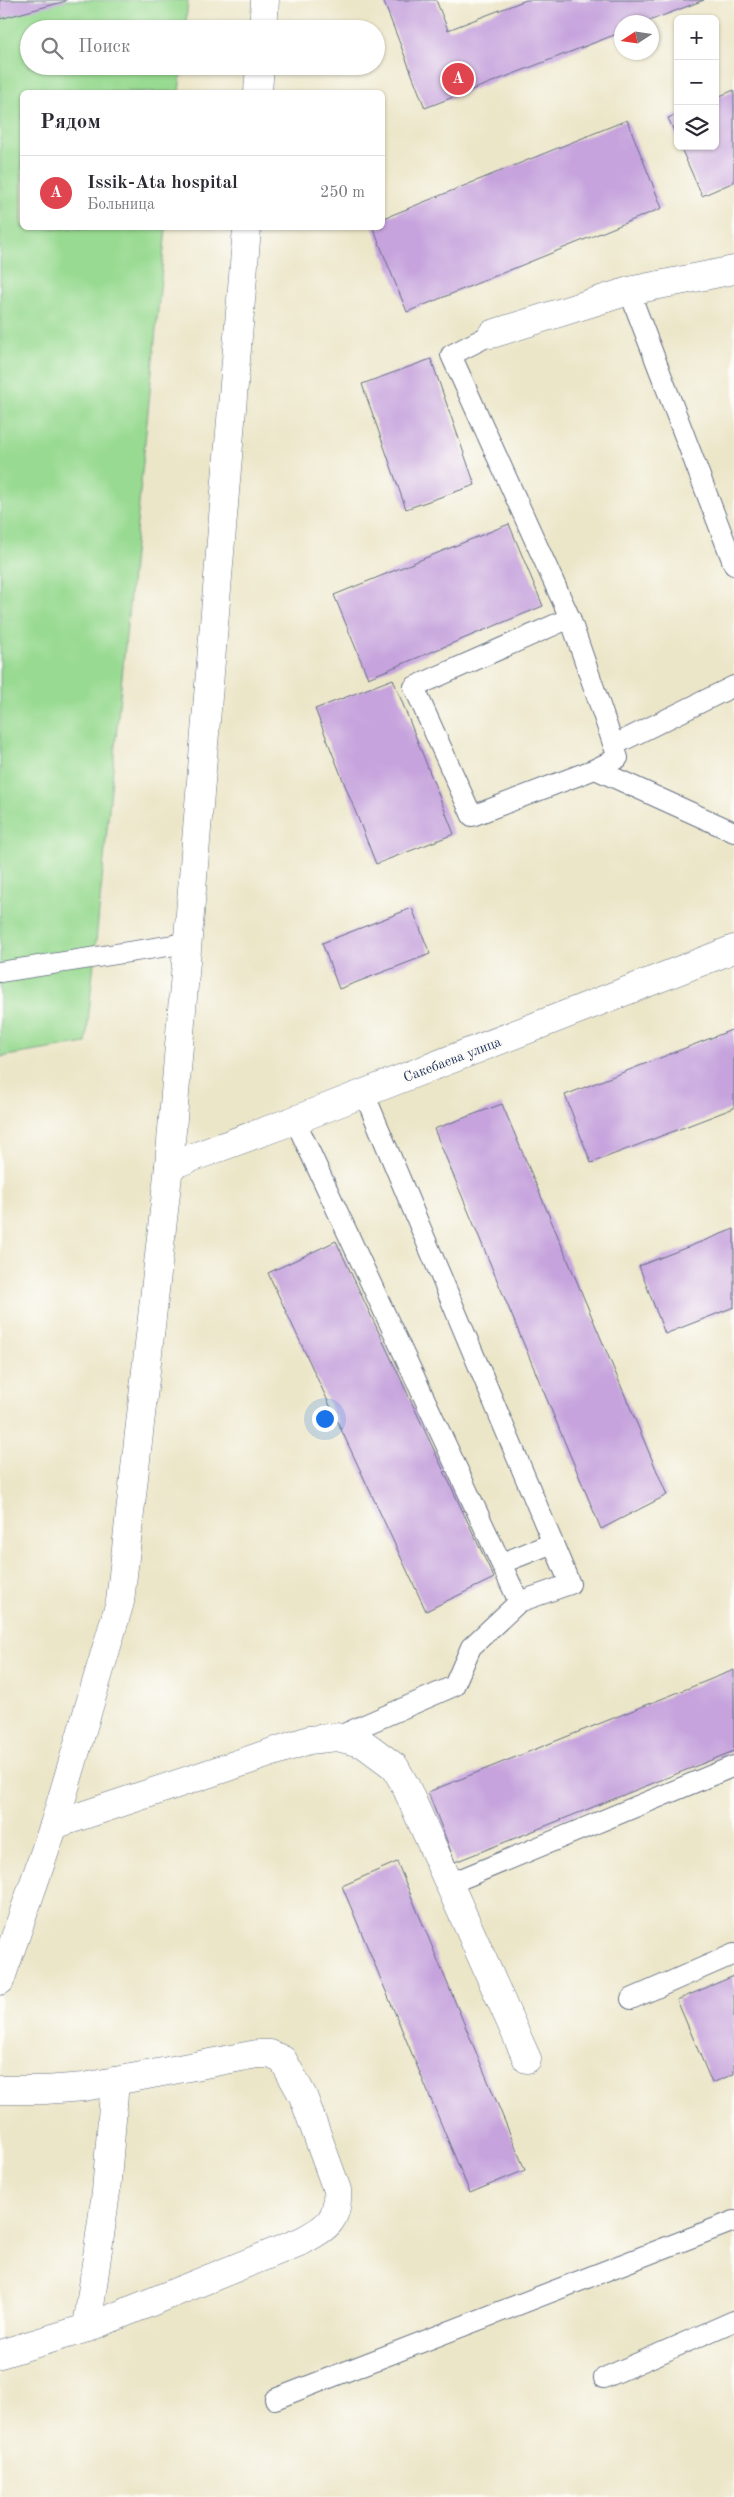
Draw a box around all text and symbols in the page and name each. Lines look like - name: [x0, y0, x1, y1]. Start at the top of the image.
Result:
- north arrow: [614, 15, 659, 60]
- map controls: [674, 15, 719, 150]
- button: +: [674, 15, 719, 60]
- search box: [20, 20, 385, 75]
- icon: search: [38, 34, 66, 62]
- text: Поиск: [78, 38, 130, 57]
- pin: A: [442, 60, 474, 98]
- button: −: [674, 60, 719, 105]
- button: layers: [674, 105, 719, 150]
- text: Рядом: [40, 112, 101, 133]
- text: Issik-Ata hospital: [87, 174, 238, 193]
- text: A: [50, 185, 62, 201]
- text: 250 m: [320, 185, 365, 201]
- text: Больница: [87, 197, 155, 213]
- street label: Сакебаева улица: [402, 1035, 503, 1085]
- your location: [312, 1406, 338, 1432]

